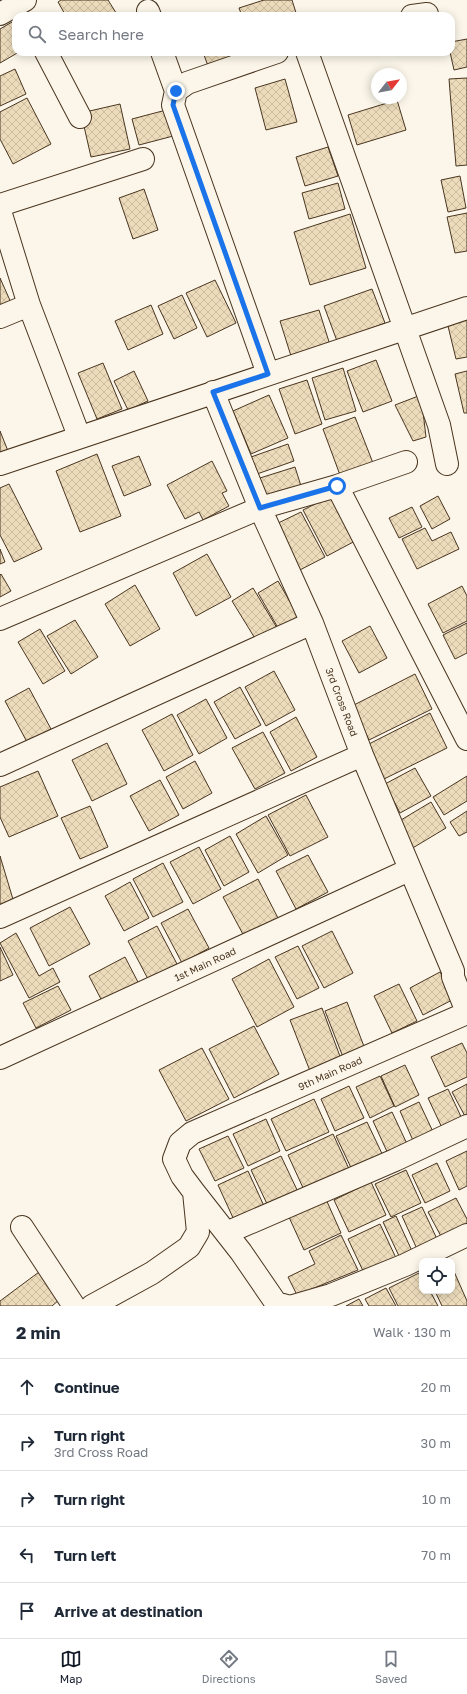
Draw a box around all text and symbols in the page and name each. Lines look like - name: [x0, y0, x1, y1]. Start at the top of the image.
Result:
- search box: [12, 12, 455, 56]
- icon: search: [26, 23, 48, 45]
- text: Search here: [58, 25, 144, 43]
- north arrow: [371, 68, 407, 104]
- route end: [167, 82, 185, 100]
- route start: [328, 477, 346, 495]
- street label: 3rd Cross Road: [323, 666, 361, 738]
- street label: 1st Main Road: [172, 944, 238, 984]
- street label: 9th Main Road: [296, 1054, 364, 1092]
- map controls: [419, 1258, 455, 1294]
- button: locate: [419, 1258, 455, 1294]
- text: 2 min: [16, 1322, 60, 1343]
- text: Walk · 130 m: [373, 1324, 451, 1340]
- icon: ahead: [16, 1376, 38, 1398]
- text: Continue: [54, 1378, 120, 1396]
- text: 20 m: [421, 1379, 451, 1395]
- text: Turn right: [54, 1426, 125, 1444]
- icon: right: [16, 1432, 38, 1454]
- text: 30 m: [421, 1435, 451, 1451]
- text: 3rd Cross Road: [54, 1444, 148, 1460]
- icon: right: [16, 1488, 38, 1510]
- text: Turn right: [54, 1490, 125, 1508]
- text: 10 m: [422, 1491, 451, 1507]
- icon: left: [16, 1544, 38, 1566]
- text: Turn left: [54, 1546, 116, 1564]
- text: 70 m: [421, 1547, 451, 1563]
- icon: arrive: [16, 1600, 38, 1622]
- text: Arrive at destination: [54, 1602, 203, 1620]
- tab: Map: [60, 1648, 82, 1685]
- tab: Directions: [202, 1648, 256, 1685]
- tab: Saved: [375, 1648, 407, 1685]

